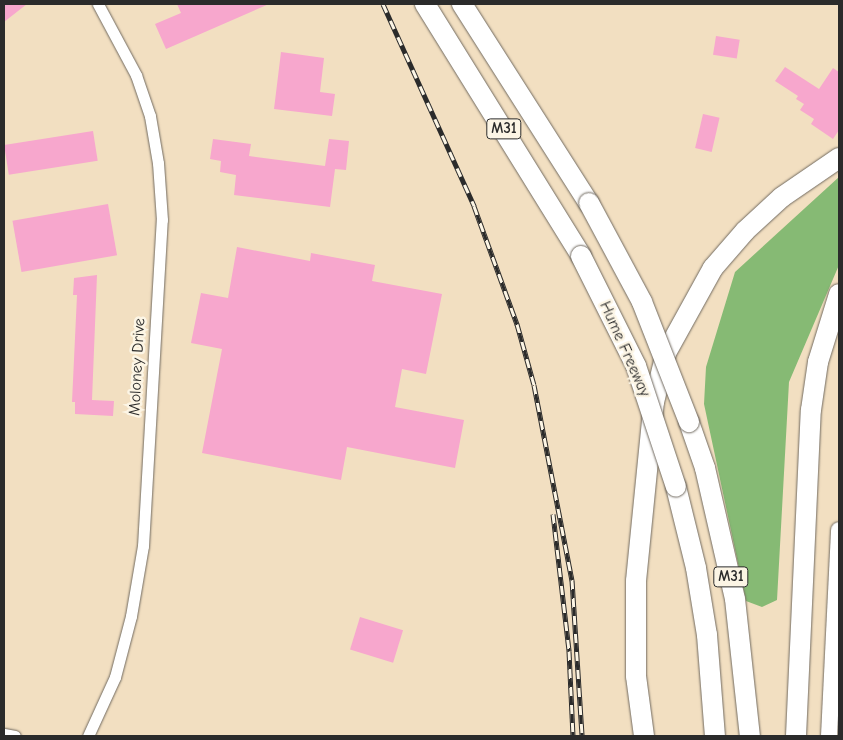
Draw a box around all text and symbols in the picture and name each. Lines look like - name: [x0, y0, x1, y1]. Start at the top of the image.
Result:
- road number: M31: [485, 116, 523, 142]
- street label: Hume Freeway: [595, 298, 655, 400]
- street label: Moloney Drive: [125, 318, 149, 416]
- road number: M31: [712, 564, 750, 590]

